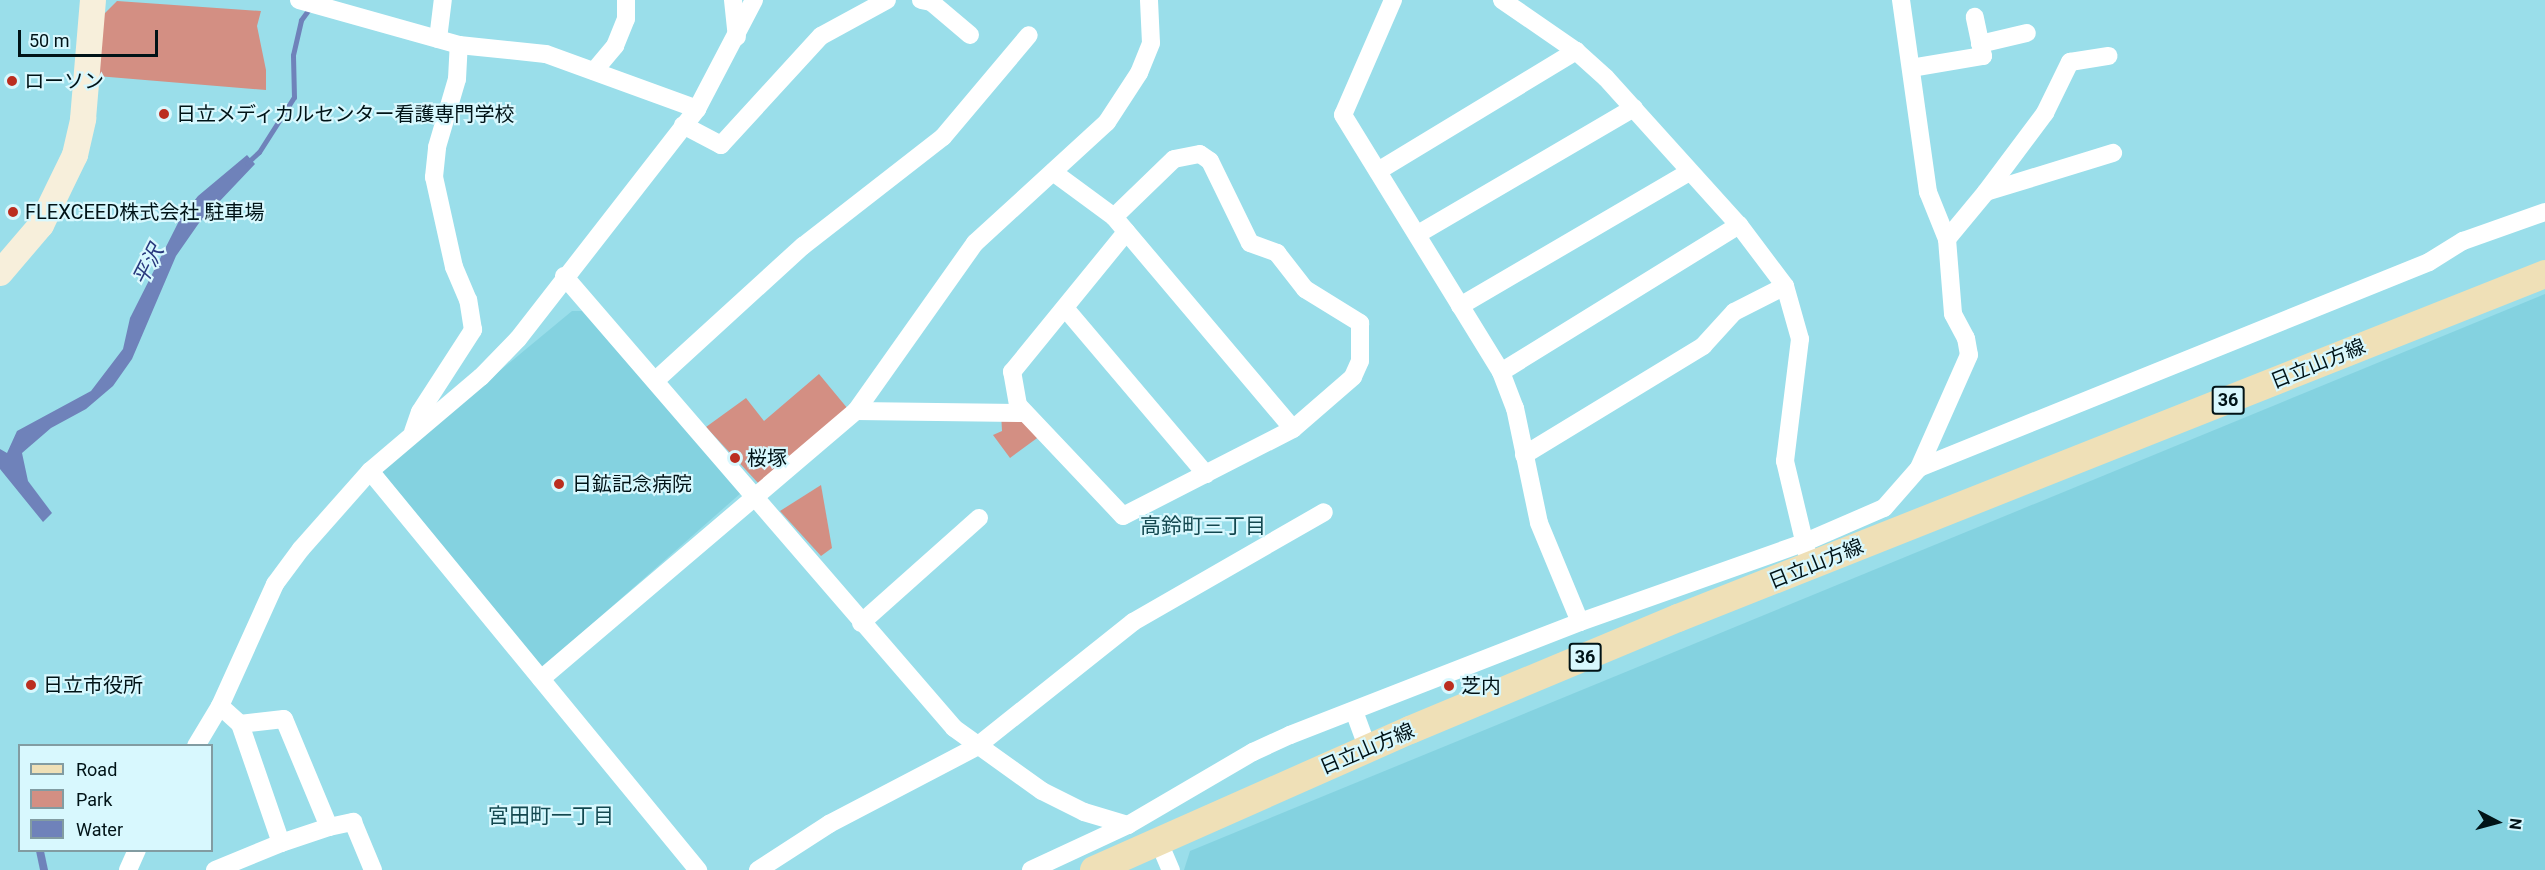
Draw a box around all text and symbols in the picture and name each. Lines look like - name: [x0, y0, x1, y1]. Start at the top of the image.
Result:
- scale bar: [21, 18, 160, 56]
- text: 50 m: [29, 30, 69, 51]
- place label: ローソン: [24, 69, 104, 93]
- marker: ローソン: [5, 74, 19, 88]
- place label: 日立メディカルセンター看護専門学校: [176, 102, 516, 126]
- marker: 日立メディカルセンター看護専門学校: [157, 107, 171, 121]
- place label: FLEXCEED株式会社 駐車場: [25, 200, 264, 224]
- marker: FLEXCEED株式会社 駐車場: [6, 205, 20, 219]
- water label: 平沢: [127, 241, 169, 289]
- street label: 日立山方線: [2267, 334, 2369, 394]
- road number: 36: [2212, 385, 2244, 415]
- place label: 桜塚: [747, 446, 787, 470]
- marker: 桜塚: [728, 451, 742, 465]
- place label: 日鉱記念病院: [572, 472, 692, 496]
- marker: 日鉱記念病院: [550, 475, 568, 493]
- district label: 高鈴町三丁目: [1140, 513, 1266, 539]
- street label: 日立山方線: [1765, 534, 1867, 594]
- road number: 36: [1568, 642, 1602, 672]
- place label: 日立市役所: [43, 673, 143, 697]
- place label: 芝内: [1461, 674, 1501, 698]
- marker: 日立市役所: [24, 678, 38, 692]
- marker: 芝内: [1442, 679, 1456, 693]
- street label: 日立山方線: [1316, 718, 1418, 780]
- legend: [18, 744, 213, 852]
- text: Road: [76, 759, 117, 780]
- text: Park: [76, 789, 112, 810]
- north arrow: [2467, 792, 2527, 852]
- district label: 宮田町一丁目: [488, 803, 614, 829]
- text: N: [2505, 817, 2525, 831]
- text: Water: [76, 819, 123, 840]

